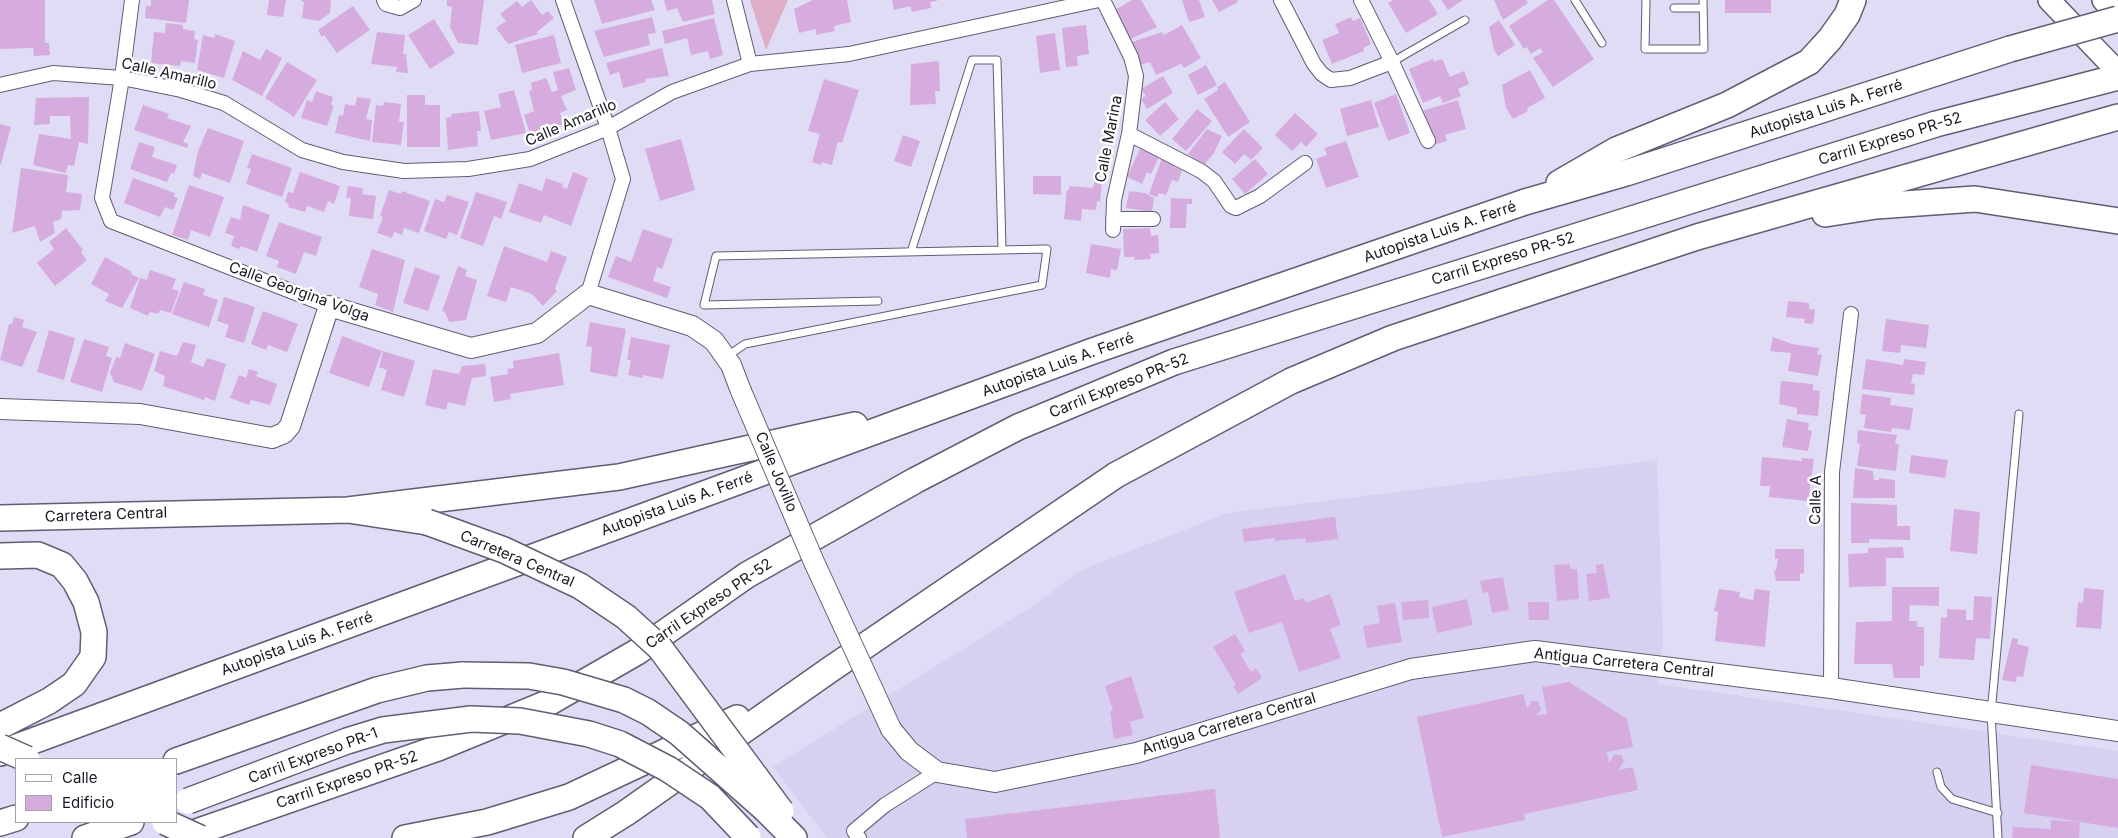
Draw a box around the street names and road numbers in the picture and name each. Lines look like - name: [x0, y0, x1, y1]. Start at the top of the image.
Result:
- street label: Calle Amarillo: [120, 54, 218, 94]
- street label: Autopista Luis A. Ferré: [1747, 76, 1905, 142]
- street label: Calle Marina: [1092, 94, 1126, 184]
- street label: Calle Amarillo: [523, 96, 619, 150]
- street label: Carril Expreso PR-52: [1816, 109, 1964, 169]
- street label: Autopista Luis A. Ferré: [1361, 197, 1519, 267]
- street label: Carril Expreso PR-52: [1429, 229, 1577, 289]
- street label: Calle Georgina Volga: [226, 258, 372, 326]
- street label: Autopista Luis A. Ferré: [980, 329, 1136, 401]
- street label: Carril Expreso PR-52: [1047, 350, 1191, 422]
- street label: Calle Jovillo: [751, 429, 801, 515]
- street label: Autopista Luis A. Ferré: [599, 468, 755, 540]
- street label: Calle A: [1807, 475, 1825, 525]
- street label: Carretera Central: [45, 504, 167, 526]
- street label: Carretera Central: [457, 527, 577, 591]
- street label: Carril Expreso PR-52: [642, 555, 776, 653]
- street label: Autopista Luis A. Ferré: [219, 608, 375, 680]
- street label: Antigua Carretera Central: [1533, 645, 1715, 681]
- street label: Antigua Carretera Central: [1140, 689, 1318, 759]
- street label: Carril Expreso PR-1: [246, 724, 380, 788]
- street label: Carril Expreso PR-52: [274, 747, 420, 813]

